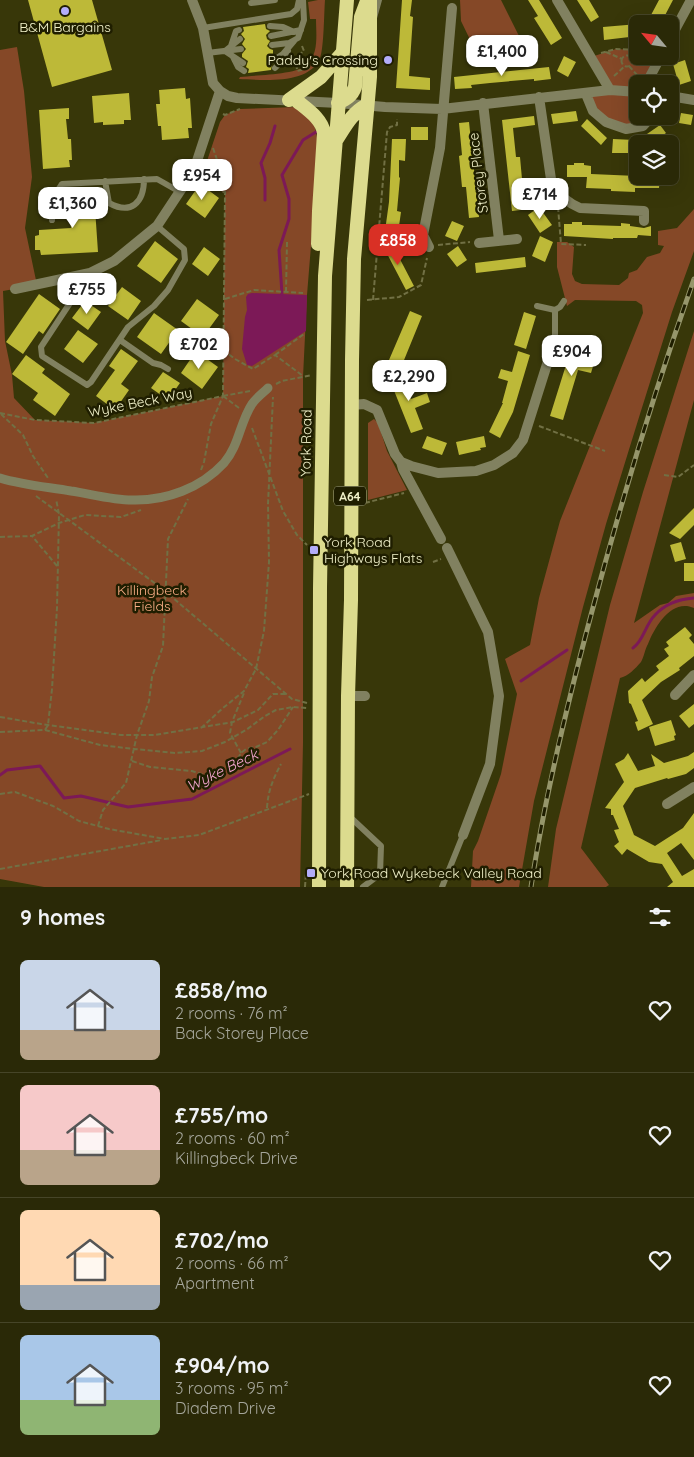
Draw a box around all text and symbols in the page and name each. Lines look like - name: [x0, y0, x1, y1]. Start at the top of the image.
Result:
- marker: B&M Bargains: [59, 5, 71, 17]
- north arrow: [629, 15, 679, 65]
- map controls: [629, 15, 679, 185]
- place label: B&M Bargains: [19, 18, 111, 36]
- pin: £1,400: [461, 34, 543, 77]
- text: £1,400: [477, 41, 527, 61]
- place label: Paddy's Crossing: [268, 51, 378, 69]
- marker: Paddy's Crossing: [382, 54, 394, 66]
- button: locate: [629, 75, 679, 125]
- street label: Storey Place: [464, 132, 492, 214]
- button: layers: [629, 135, 679, 185]
- pin: £954: [172, 158, 232, 201]
- text: £954: [183, 165, 221, 185]
- pin: £714: [510, 178, 570, 220]
- text: £714: [522, 184, 558, 204]
- pin: £1,360: [32, 186, 114, 229]
- text: £1,360: [49, 193, 97, 213]
- pin: £858: [368, 224, 428, 266]
- text: £858: [380, 230, 416, 250]
- pin: £755: [57, 272, 117, 315]
- text: £755: [68, 279, 106, 299]
- pin: £702: [169, 328, 229, 370]
- text: £702: [180, 334, 218, 354]
- pin: £904: [542, 334, 602, 377]
- text: £904: [553, 341, 591, 361]
- pin: £2,290: [368, 360, 450, 402]
- text: £2,290: [383, 366, 435, 386]
- street label: Wyke Beck Way: [86, 383, 194, 421]
- street label: York Road: [296, 409, 316, 477]
- road number: A64: [334, 486, 366, 506]
- place label: York Road Highways Flats: [324, 533, 422, 567]
- marker: York Road Highways Flats: [308, 544, 320, 556]
- park label: Killingbeck Fields: [117, 581, 187, 615]
- water label: Wyke Beck: [183, 744, 263, 795]
- place label: York Road Wykebeck Valley Road: [321, 864, 542, 882]
- marker: York Road Wykebeck Valley Road: [305, 867, 317, 879]
- icon: filters: [646, 903, 674, 931]
- text: 9 homes: [20, 904, 105, 930]
- text: £858/mo: [175, 977, 268, 1003]
- icon: home: [60, 980, 120, 1040]
- icon: heart: [646, 996, 674, 1024]
- text: 2 rooms · 76 m²: [175, 1003, 288, 1023]
- text: Back Storey Place: [175, 1023, 309, 1043]
- text: £755/mo: [175, 1102, 268, 1128]
- icon: home: [60, 1105, 120, 1165]
- icon: heart: [646, 1121, 674, 1149]
- text: 2 rooms · 60 m²: [175, 1128, 289, 1148]
- text: Killingbeck Drive: [175, 1148, 298, 1168]
- text: £702/mo: [175, 1227, 269, 1253]
- icon: home: [60, 1230, 120, 1290]
- icon: heart: [646, 1246, 674, 1274]
- text: 2 rooms · 66 m²: [175, 1253, 289, 1273]
- text: Apartment: [175, 1273, 255, 1293]
- text: £904/mo: [175, 1352, 270, 1378]
- icon: home: [60, 1355, 120, 1415]
- icon: heart: [646, 1371, 674, 1399]
- text: 3 rooms · 95 m²: [175, 1378, 289, 1398]
- text: Diadem Drive: [175, 1398, 276, 1418]

